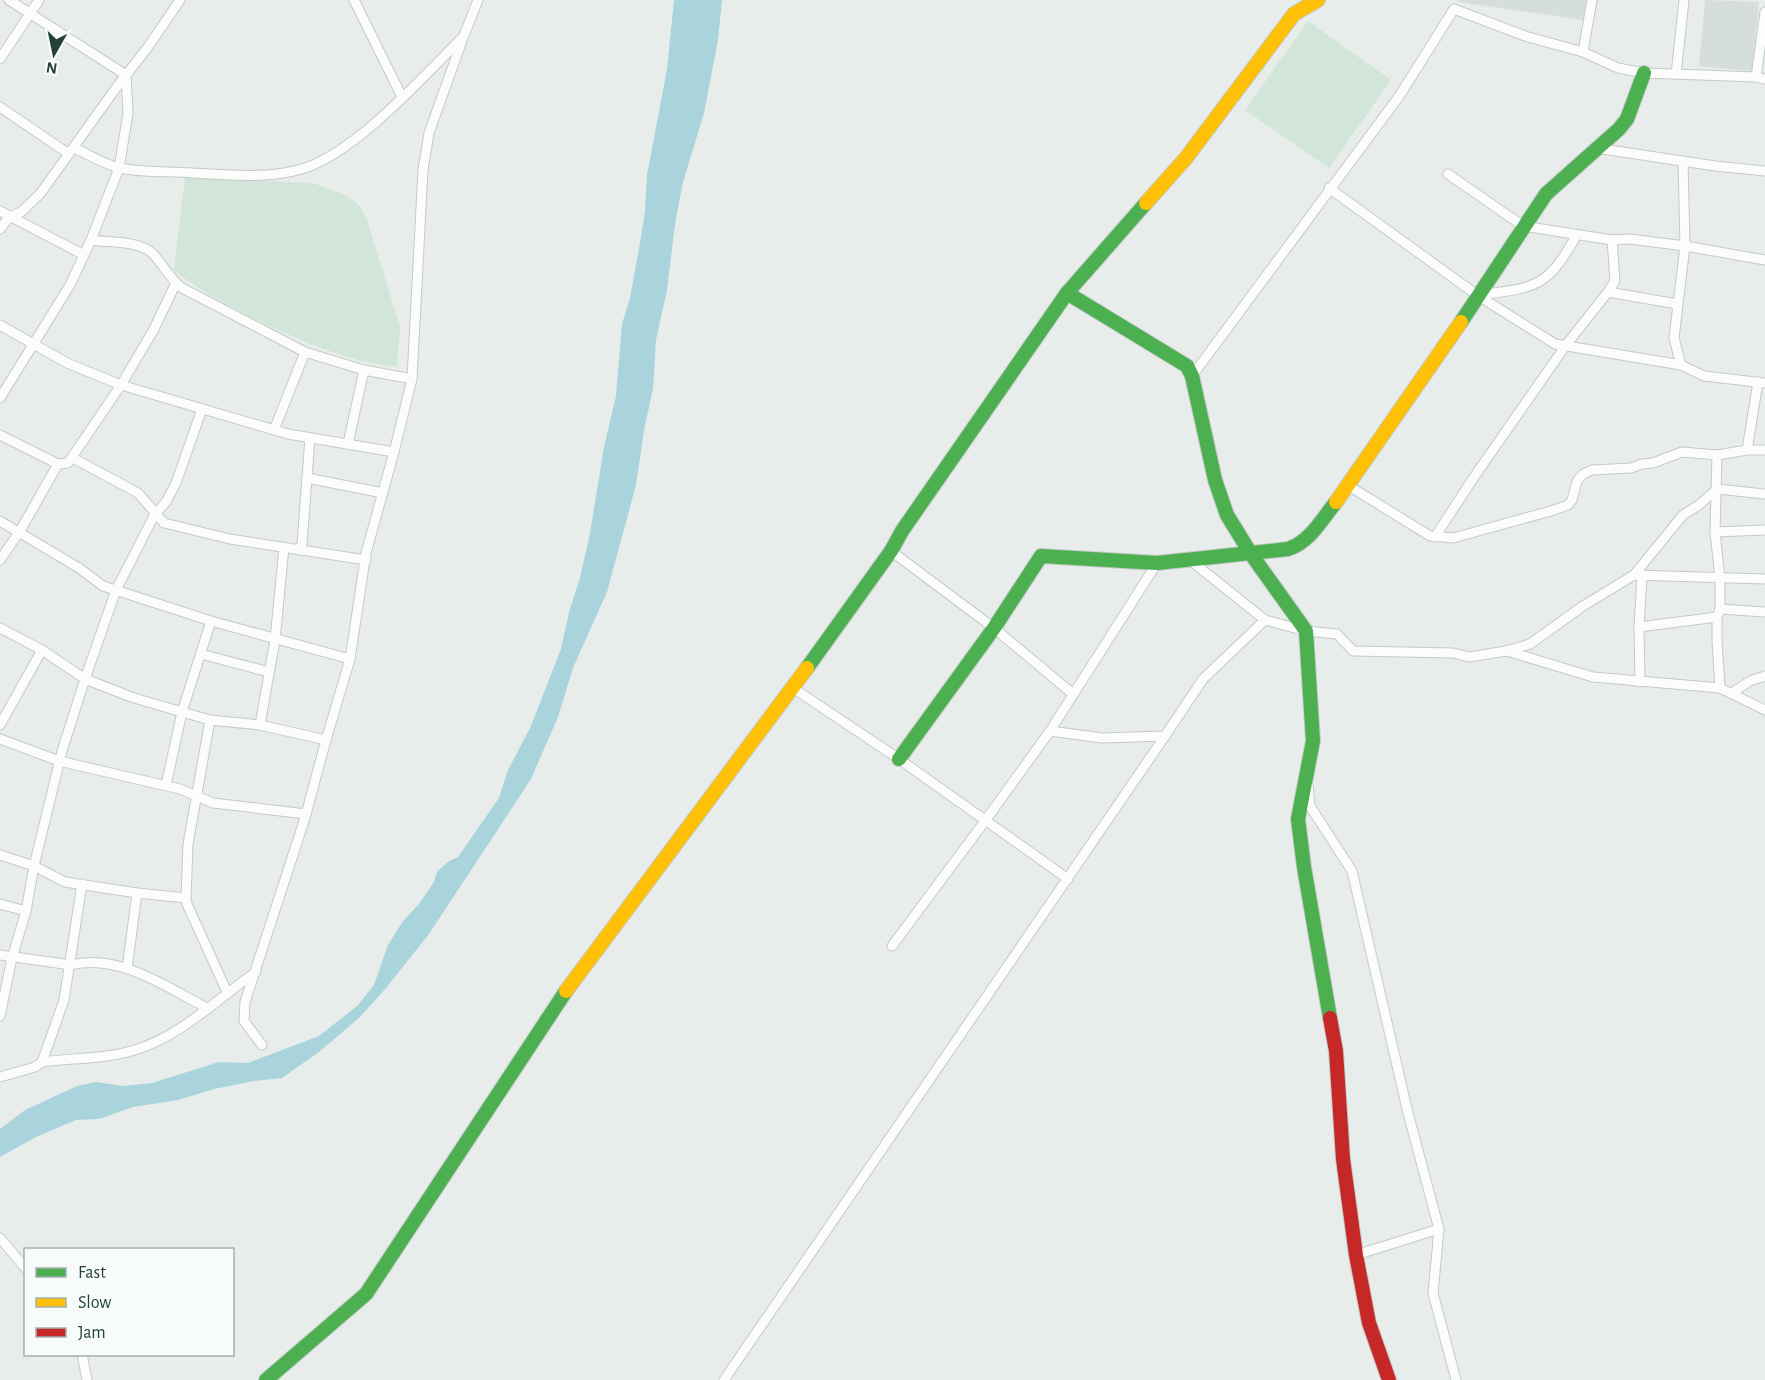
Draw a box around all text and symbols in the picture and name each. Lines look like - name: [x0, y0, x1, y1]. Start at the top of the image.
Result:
- north arrow: [24, 24, 84, 84]
- text: N: [45, 59, 59, 77]
- legend: [24, 1248, 234, 1356]
- text: Fast: [78, 1264, 106, 1282]
- text: Slow: [78, 1294, 111, 1312]
- text: Jam: [78, 1324, 106, 1342]

